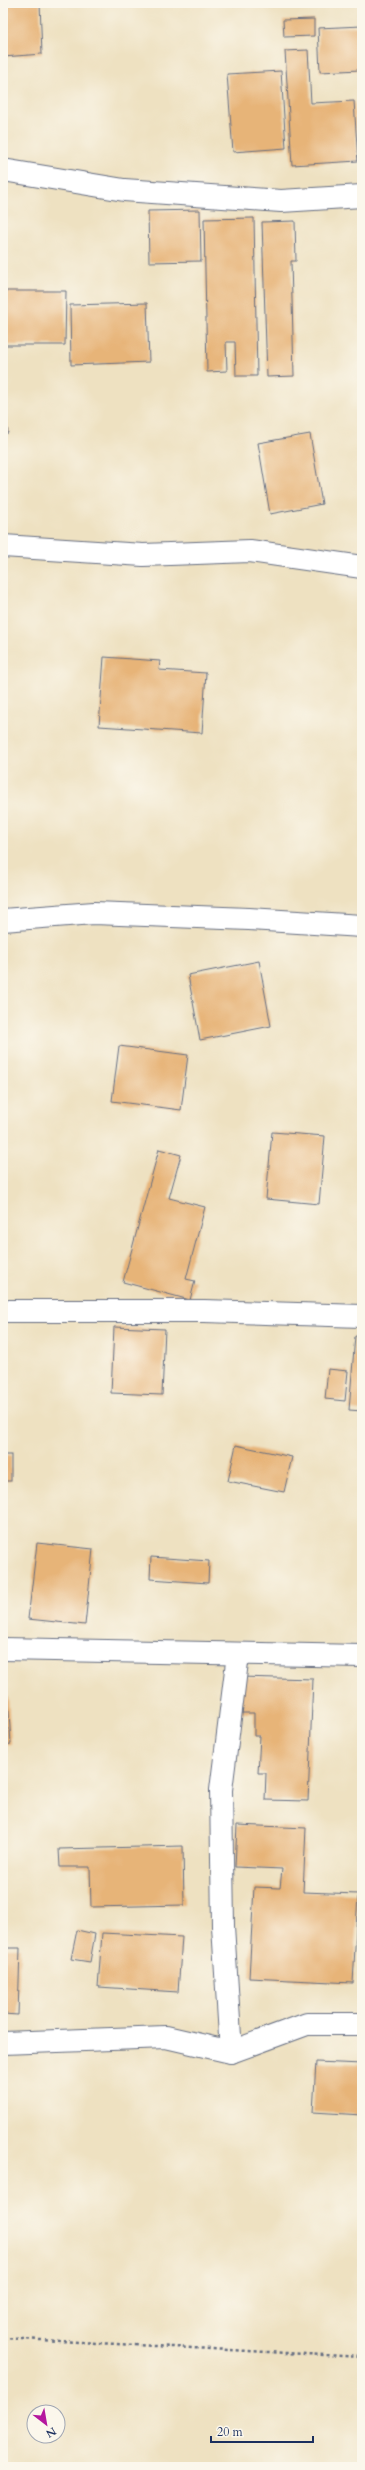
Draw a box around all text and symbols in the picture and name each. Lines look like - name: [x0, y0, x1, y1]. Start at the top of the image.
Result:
- north arrow: [26, 2404, 66, 2444]
- scale bar: [211, 2418, 313, 2444]
- text: N: [43, 2423, 59, 2441]
- text: 20 m: [217, 2424, 244, 2440]

